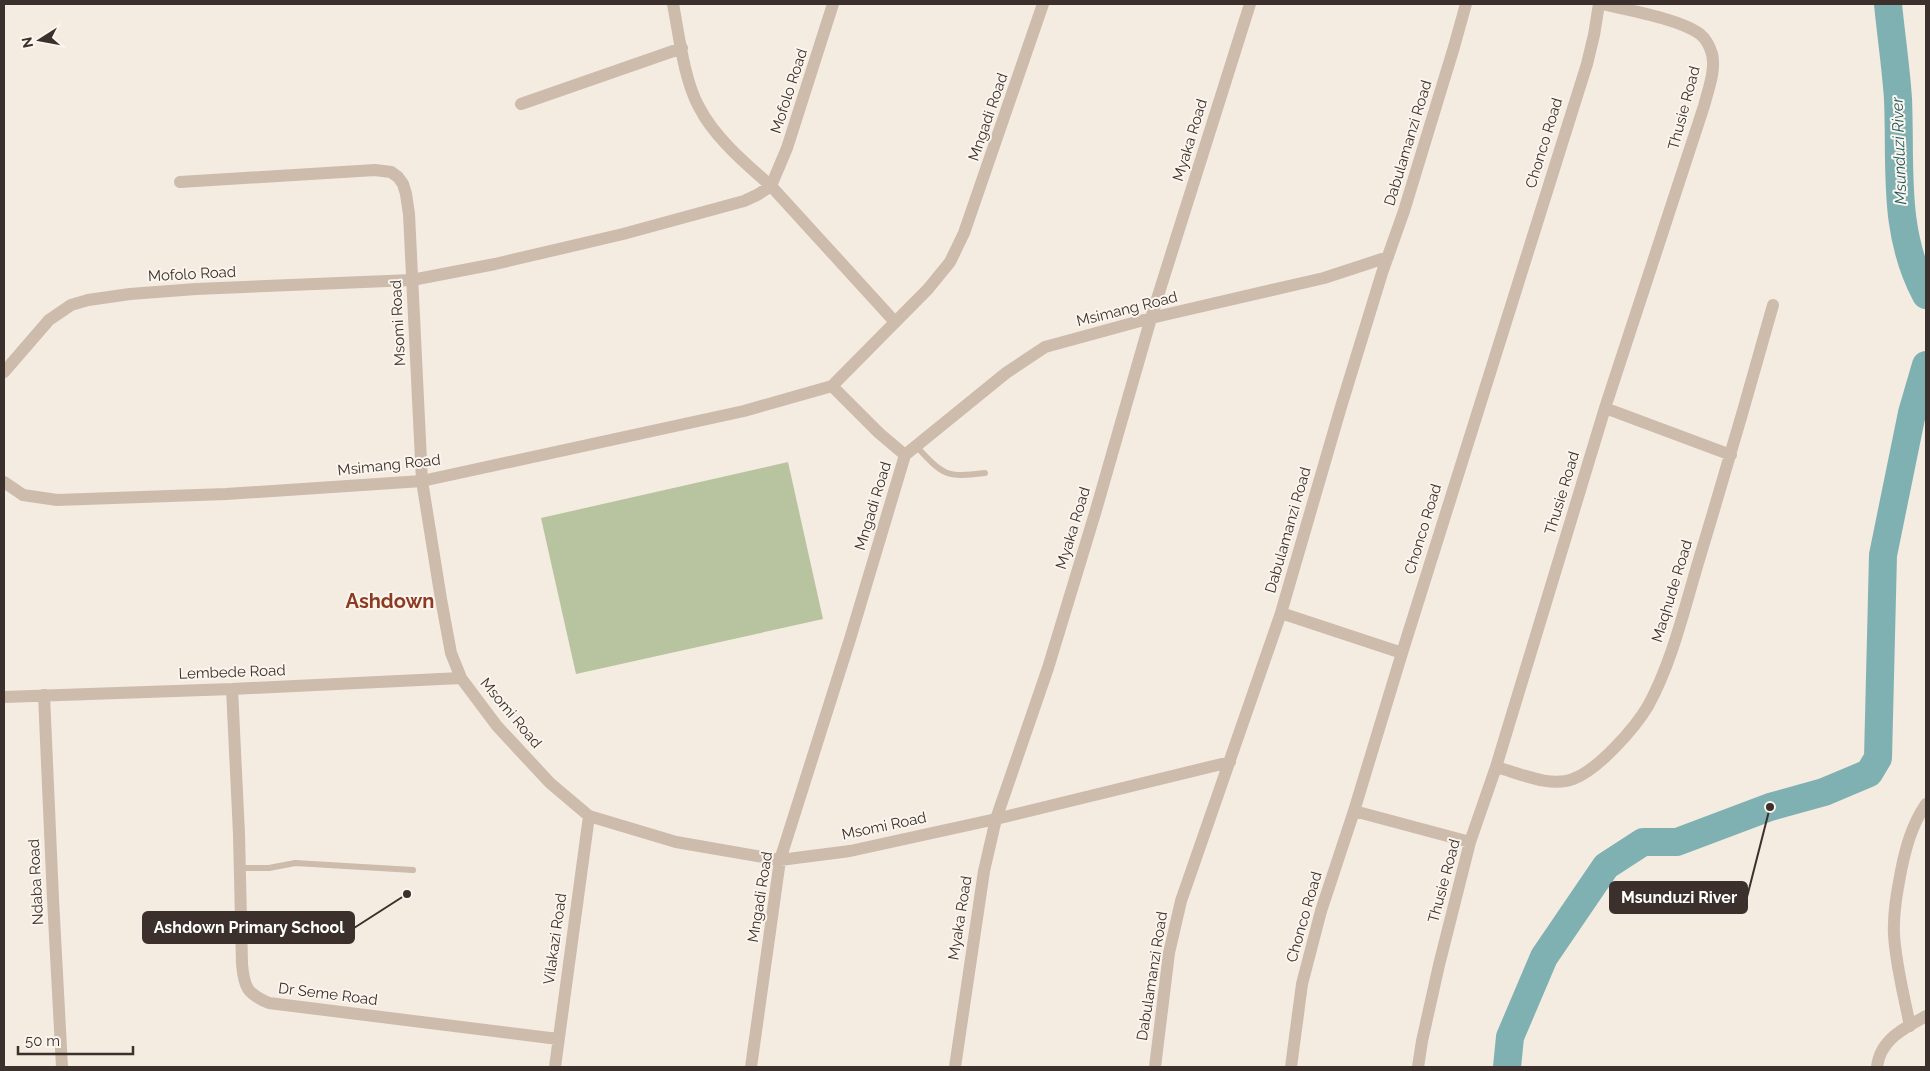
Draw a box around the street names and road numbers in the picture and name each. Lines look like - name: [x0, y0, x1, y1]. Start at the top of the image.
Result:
- street label: Mofolo Road: [767, 46, 811, 136]
- street label: Thusie Road: [1664, 64, 1704, 152]
- street label: Mngadi Road: [965, 71, 1011, 163]
- street label: Dabulamanzi Road: [1380, 78, 1436, 208]
- street label: Chonco Road: [1522, 96, 1566, 190]
- street label: Myaka Road: [1169, 97, 1211, 183]
- street label: Mofolo Road: [147, 263, 237, 285]
- street label: Msomi Road: [387, 280, 409, 366]
- street label: Msimang Road: [1075, 288, 1179, 330]
- street label: Thusie Road: [1541, 449, 1583, 537]
- street label: Msimang Road: [337, 451, 441, 479]
- street label: Mngadi Road: [851, 459, 895, 553]
- street label: Dabulamanzi Road: [1261, 465, 1315, 595]
- street label: Chonco Road: [1401, 482, 1445, 576]
- street label: Myaka Road: [1052, 485, 1094, 571]
- street label: Maqhude Road: [1648, 538, 1696, 644]
- street label: Lembede Road: [178, 661, 286, 683]
- street label: Msomi Road: [476, 674, 546, 752]
- street label: Msomi Road: [840, 808, 928, 844]
- street label: Thusie Road: [1424, 837, 1464, 925]
- street label: Ndaba Road: [25, 838, 47, 926]
- street label: Mngadi Road: [744, 850, 776, 944]
- street label: Chonco Road: [1282, 870, 1326, 964]
- street label: Myaka Road: [944, 875, 976, 961]
- street label: Vilakazi Road: [540, 892, 570, 986]
- street label: Dabulamanzi Road: [1133, 910, 1171, 1042]
- street label: Dr Seme Road: [277, 979, 379, 1009]

